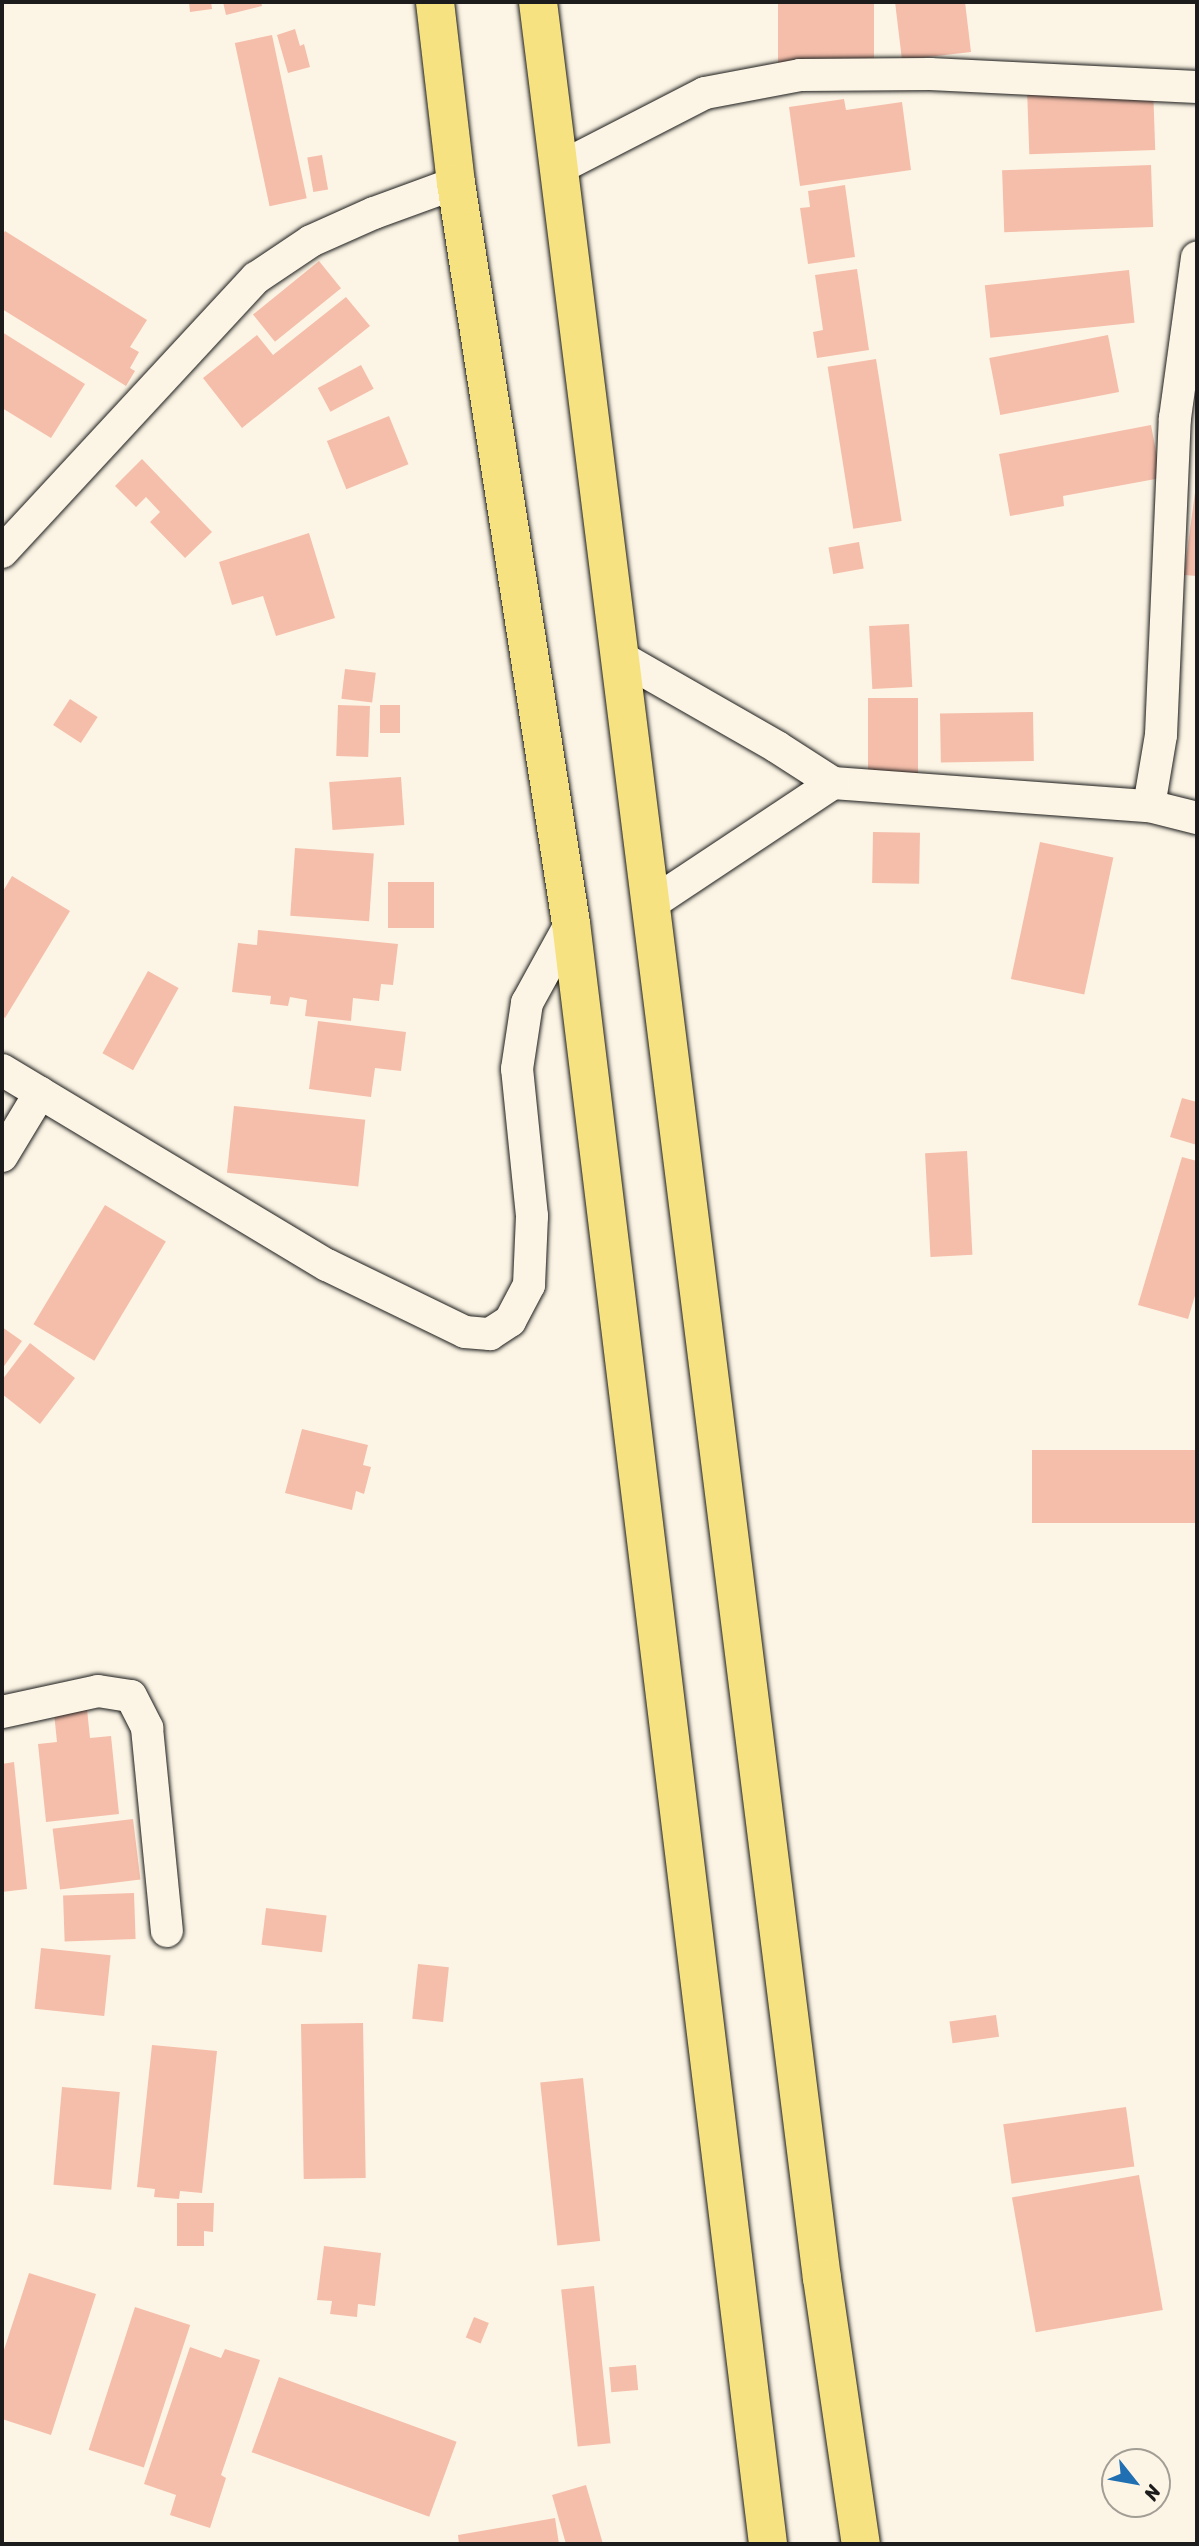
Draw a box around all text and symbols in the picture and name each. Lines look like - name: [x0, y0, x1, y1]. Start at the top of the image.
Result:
- north arrow: [1101, 2448, 1171, 2518]
- text: N: [1135, 2479, 1170, 2507]

